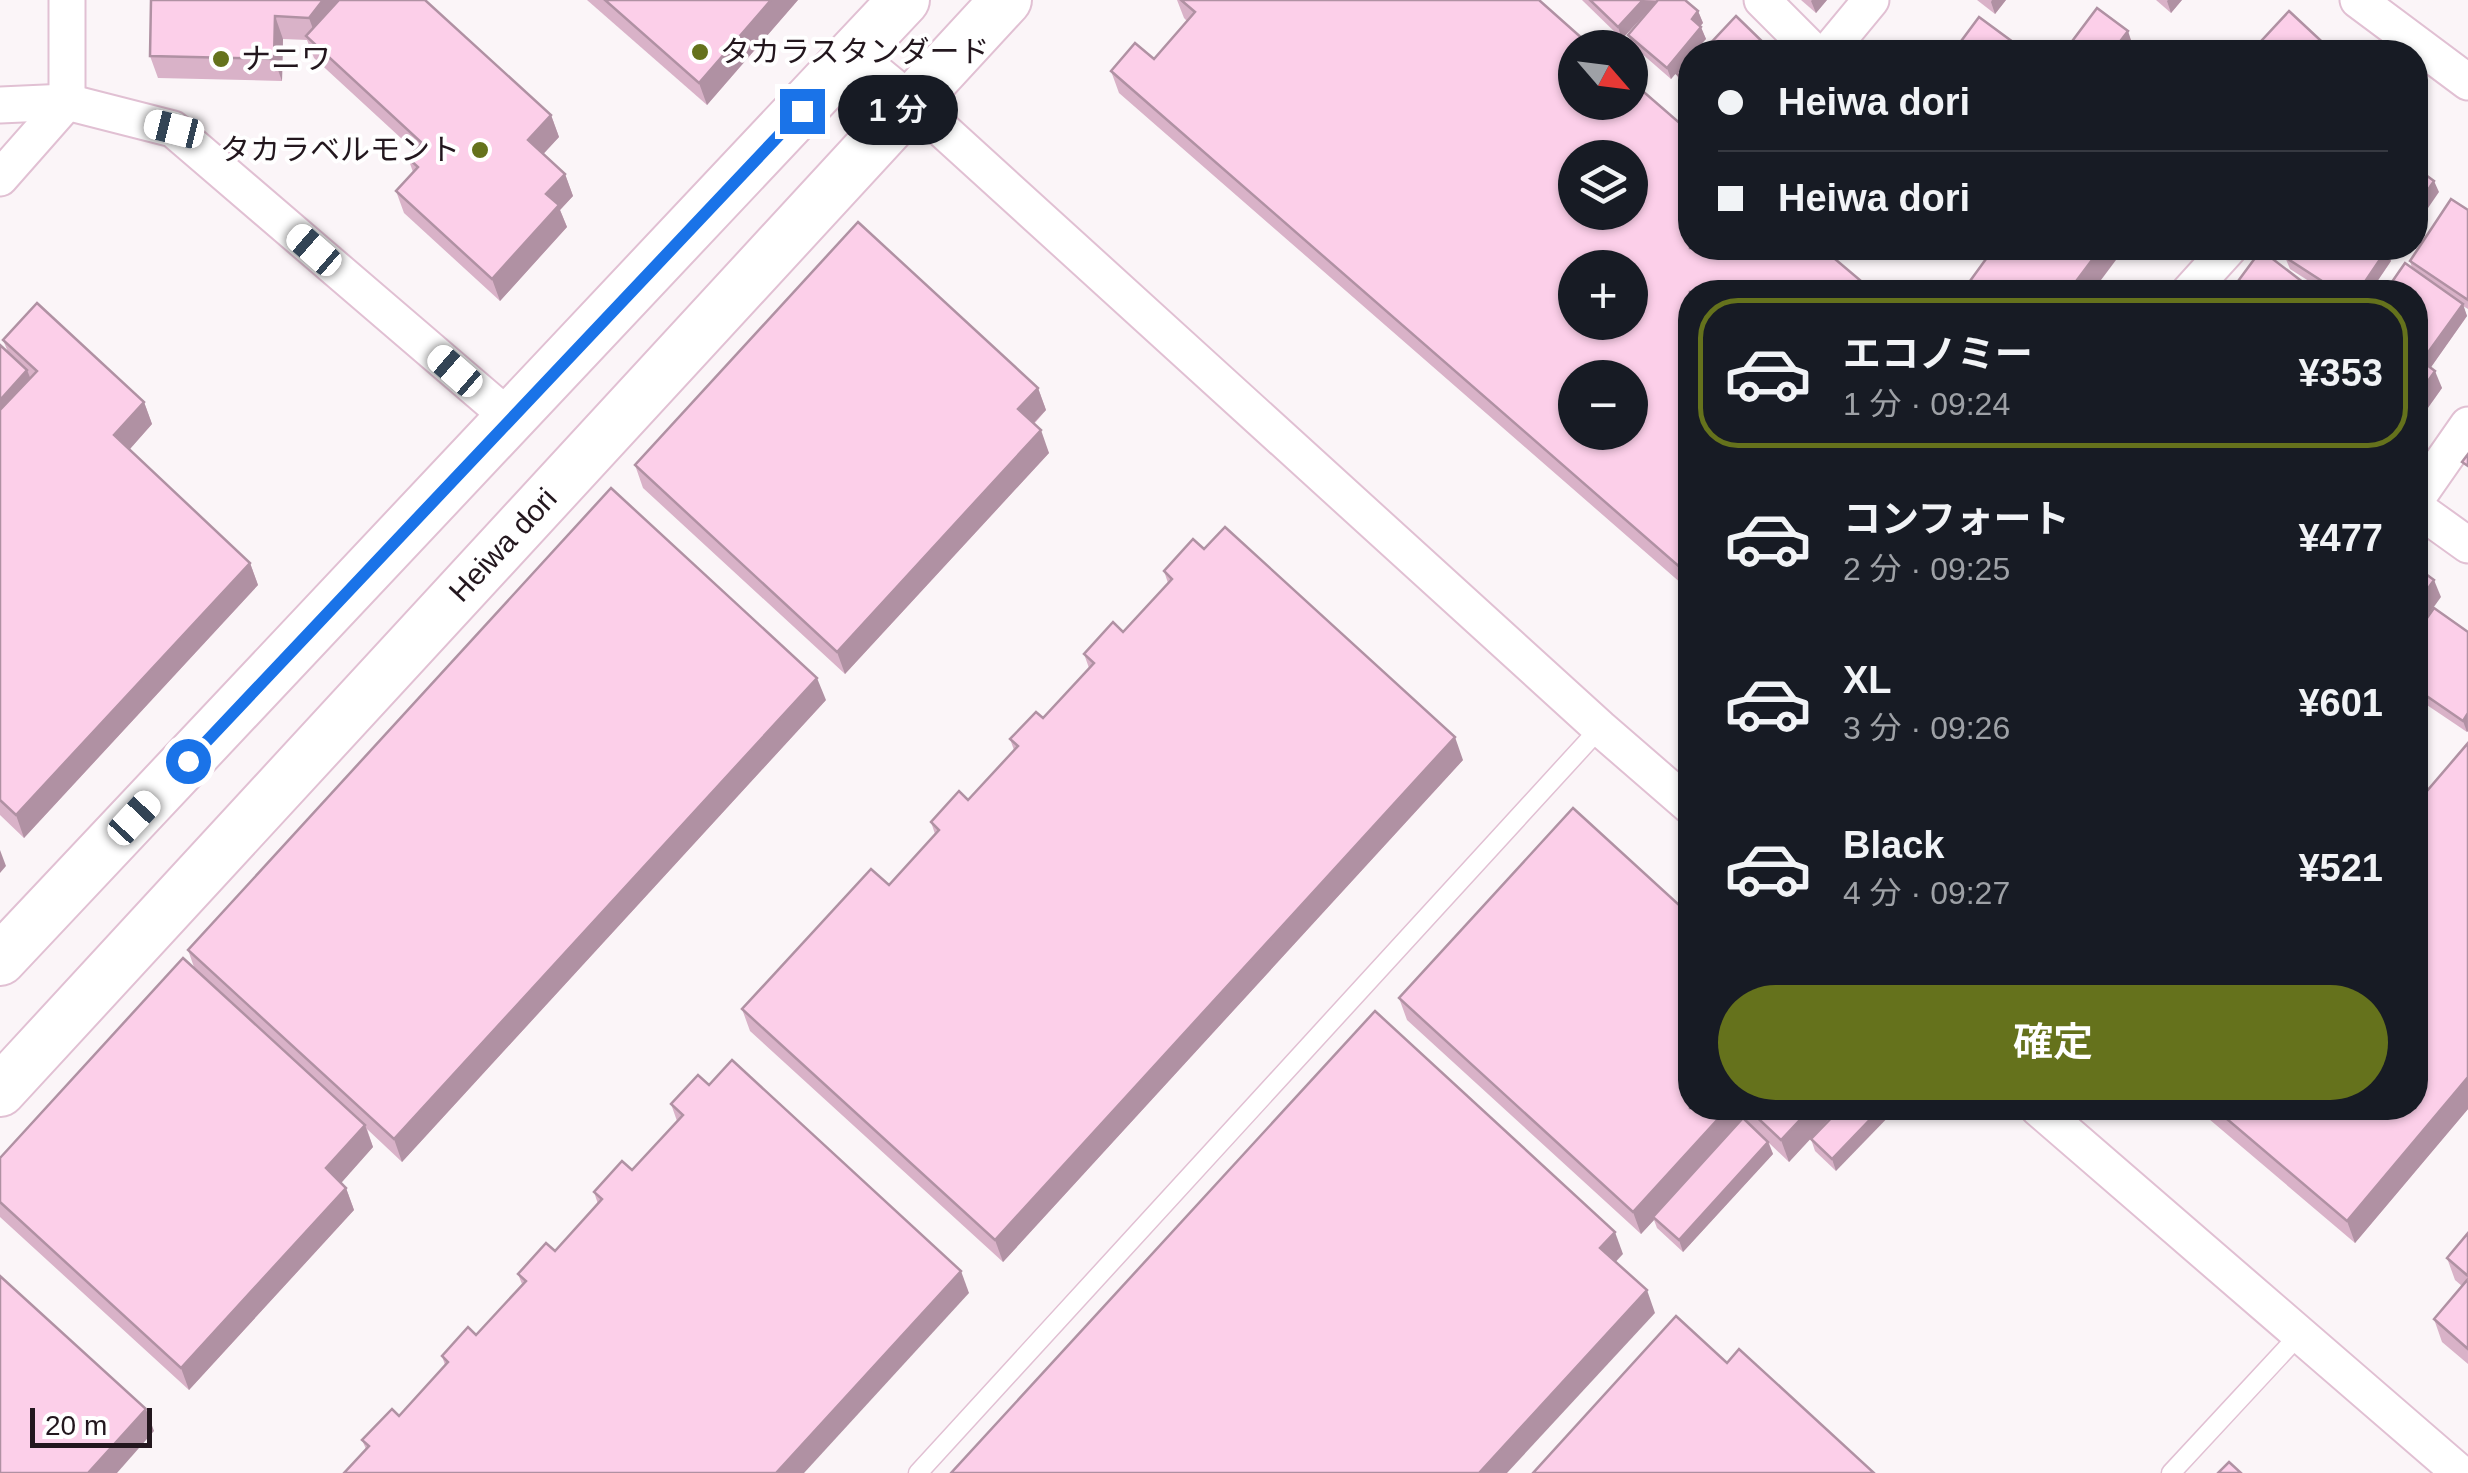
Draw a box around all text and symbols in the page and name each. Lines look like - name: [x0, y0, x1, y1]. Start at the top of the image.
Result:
- north arrow: [1558, 30, 1648, 120]
- map controls: [1558, 30, 1648, 450]
- place label: タカラスタンダード: [720, 35, 989, 68]
- marker: タカラスタンダード: [689, 41, 711, 63]
- place label: ナニワ: [241, 42, 331, 75]
- marker: ナニワ: [210, 48, 232, 70]
- callout: 1 分: [837, 76, 957, 146]
- text: Heiwa dori: [1778, 81, 1970, 123]
- route end: [780, 89, 825, 134]
- text: 1 分: [869, 92, 927, 128]
- car: [141, 107, 207, 151]
- place label: タカラベルモント: [220, 133, 460, 166]
- marker: タカラベルモント: [469, 139, 491, 161]
- button: layers: [1558, 140, 1648, 230]
- text: Heiwa dori: [1778, 177, 1970, 219]
- car: [282, 219, 346, 281]
- button: +: [1558, 250, 1648, 340]
- icon: car: [1723, 328, 1813, 418]
- text: エコノミー: [1843, 333, 2033, 375]
- car: [423, 340, 487, 402]
- text: ¥353: [2298, 352, 2383, 394]
- button: −: [1558, 360, 1648, 450]
- text: 1 分 · 09:24: [1843, 386, 2010, 422]
- street label: Heiwa dori: [442, 482, 563, 608]
- icon: car: [1723, 493, 1813, 583]
- text: コンフォート: [1843, 498, 2070, 540]
- text: ¥477: [2298, 517, 2383, 559]
- text: 2 分 · 09:25: [1843, 551, 2010, 587]
- icon: car: [1723, 658, 1813, 748]
- text: XL: [1843, 659, 1892, 701]
- text: ¥601: [2298, 682, 2383, 724]
- text: 3 分 · 09:26: [1843, 710, 2010, 746]
- route start: [166, 739, 211, 784]
- car: [103, 786, 165, 850]
- icon: car: [1723, 823, 1813, 913]
- text: Black: [1843, 824, 1944, 866]
- text: ¥521: [2298, 847, 2383, 889]
- text: 4 分 · 09:27: [1843, 875, 2010, 911]
- button: 確定: [1718, 985, 2388, 1100]
- scale bar: [30, 1403, 152, 1448]
- text: 20 m: [45, 1410, 107, 1441]

